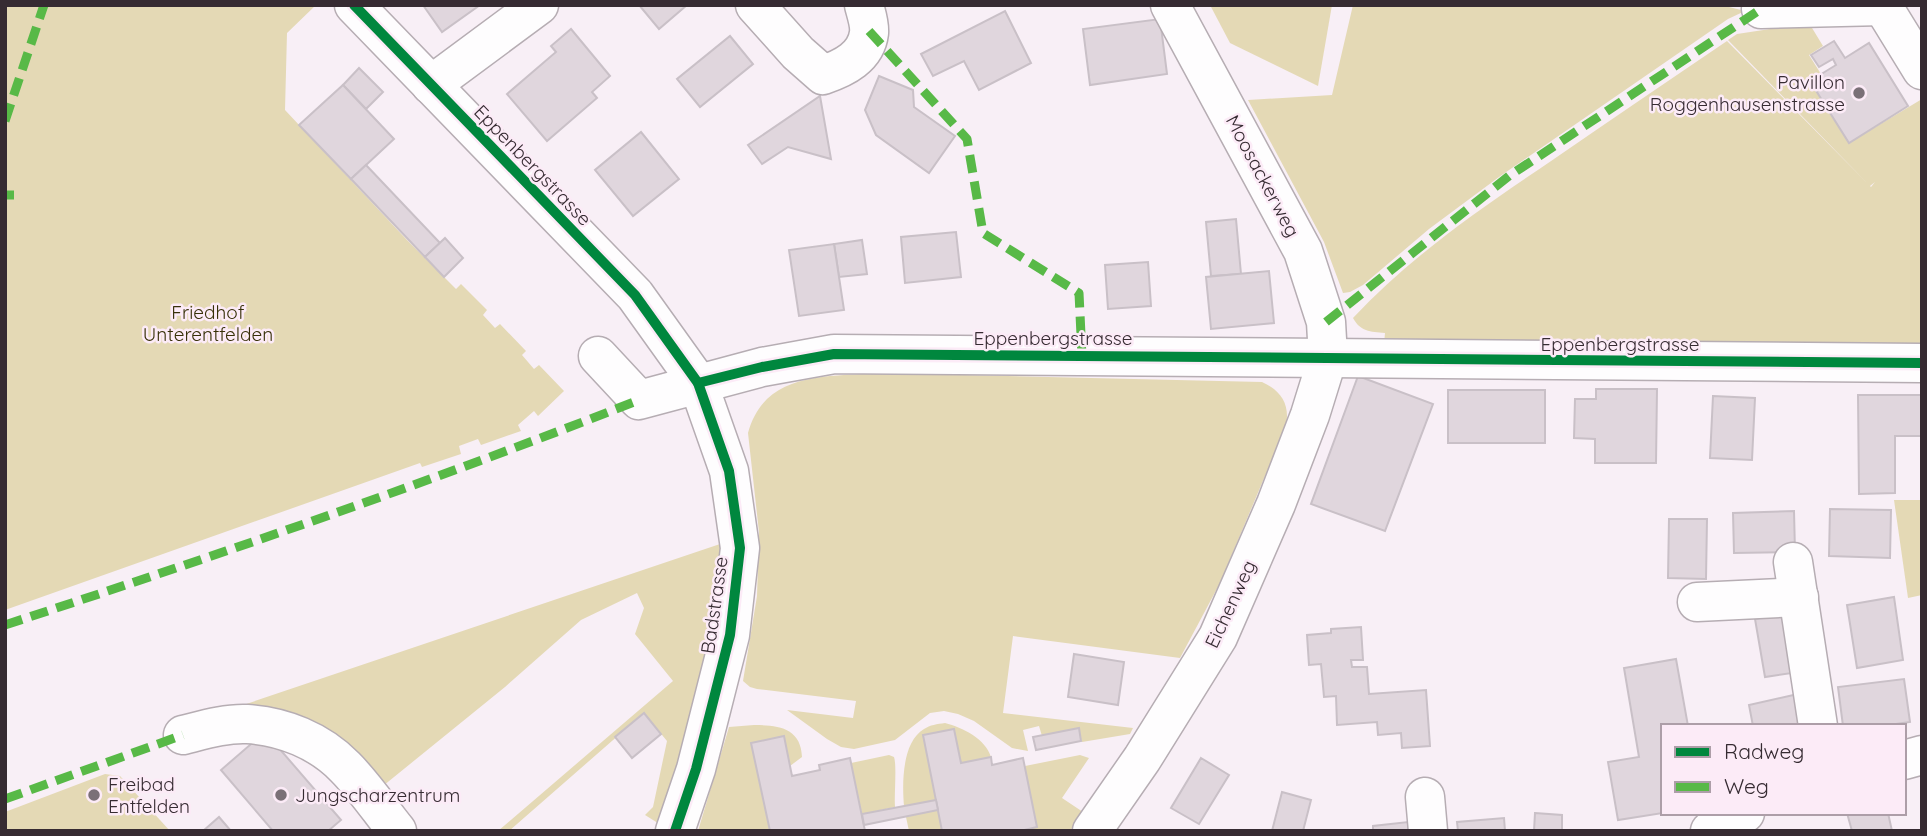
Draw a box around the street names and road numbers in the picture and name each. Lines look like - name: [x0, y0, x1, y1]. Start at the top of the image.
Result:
- street label: Eppenbergstrasse: [469, 99, 597, 231]
- street label: Moosackerweg: [1221, 111, 1305, 241]
- street label: Eppenbergstrasse: [974, 326, 1133, 350]
- street label: Eppenbergstrasse: [1541, 332, 1700, 356]
- street label: Badstrasse: [695, 555, 733, 655]
- street label: Eichenweg: [1199, 556, 1261, 652]

